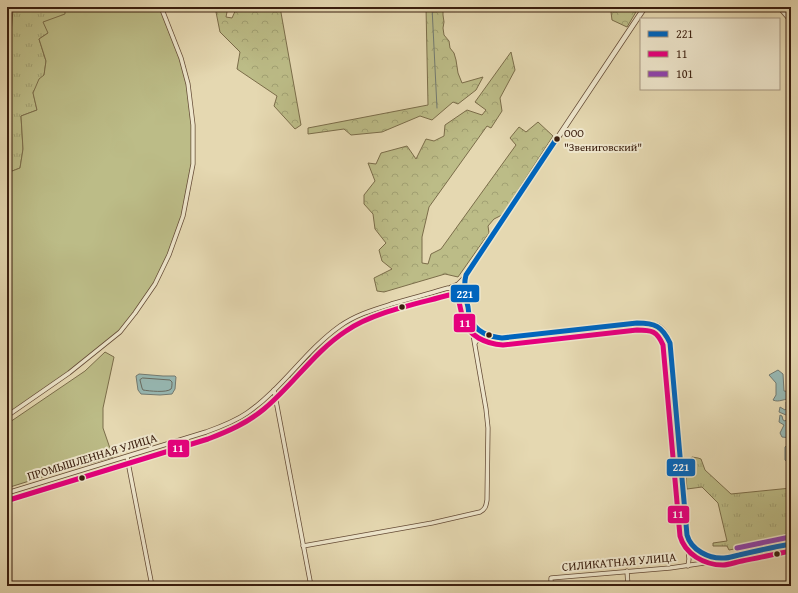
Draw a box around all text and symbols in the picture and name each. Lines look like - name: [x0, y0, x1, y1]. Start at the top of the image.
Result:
- legend: [640, 18, 780, 90]
- text: 221: [676, 25, 694, 42]
- text: 11: [676, 45, 688, 62]
- text: 101: [676, 65, 694, 82]
- place label: ООО "Звениговский": [564, 125, 642, 155]
- marker: ООО "Звениговский": [552, 134, 562, 144]
- line badge: 221: [450, 284, 480, 303]
- text: 221: [456, 286, 474, 302]
- unlabelled marker: [397, 302, 407, 312]
- line badge: 11: [453, 313, 476, 333]
- text: 11: [459, 315, 471, 331]
- unlabelled marker: [484, 330, 494, 340]
- street label: ПРОМЫШЛЕННАЯ УЛИЦА: [25, 428, 159, 484]
- line badge: 11: [167, 439, 190, 458]
- text: 11: [172, 440, 184, 456]
- line badge: 221: [666, 458, 696, 477]
- text: 221: [672, 459, 690, 475]
- unlabelled marker: [77, 473, 87, 483]
- line badge: 11: [667, 505, 690, 524]
- text: 11: [672, 506, 684, 522]
- street label: СИЛИКАТНАЯ УЛИЦА: [561, 548, 678, 575]
- unlabelled marker: [772, 549, 782, 559]

